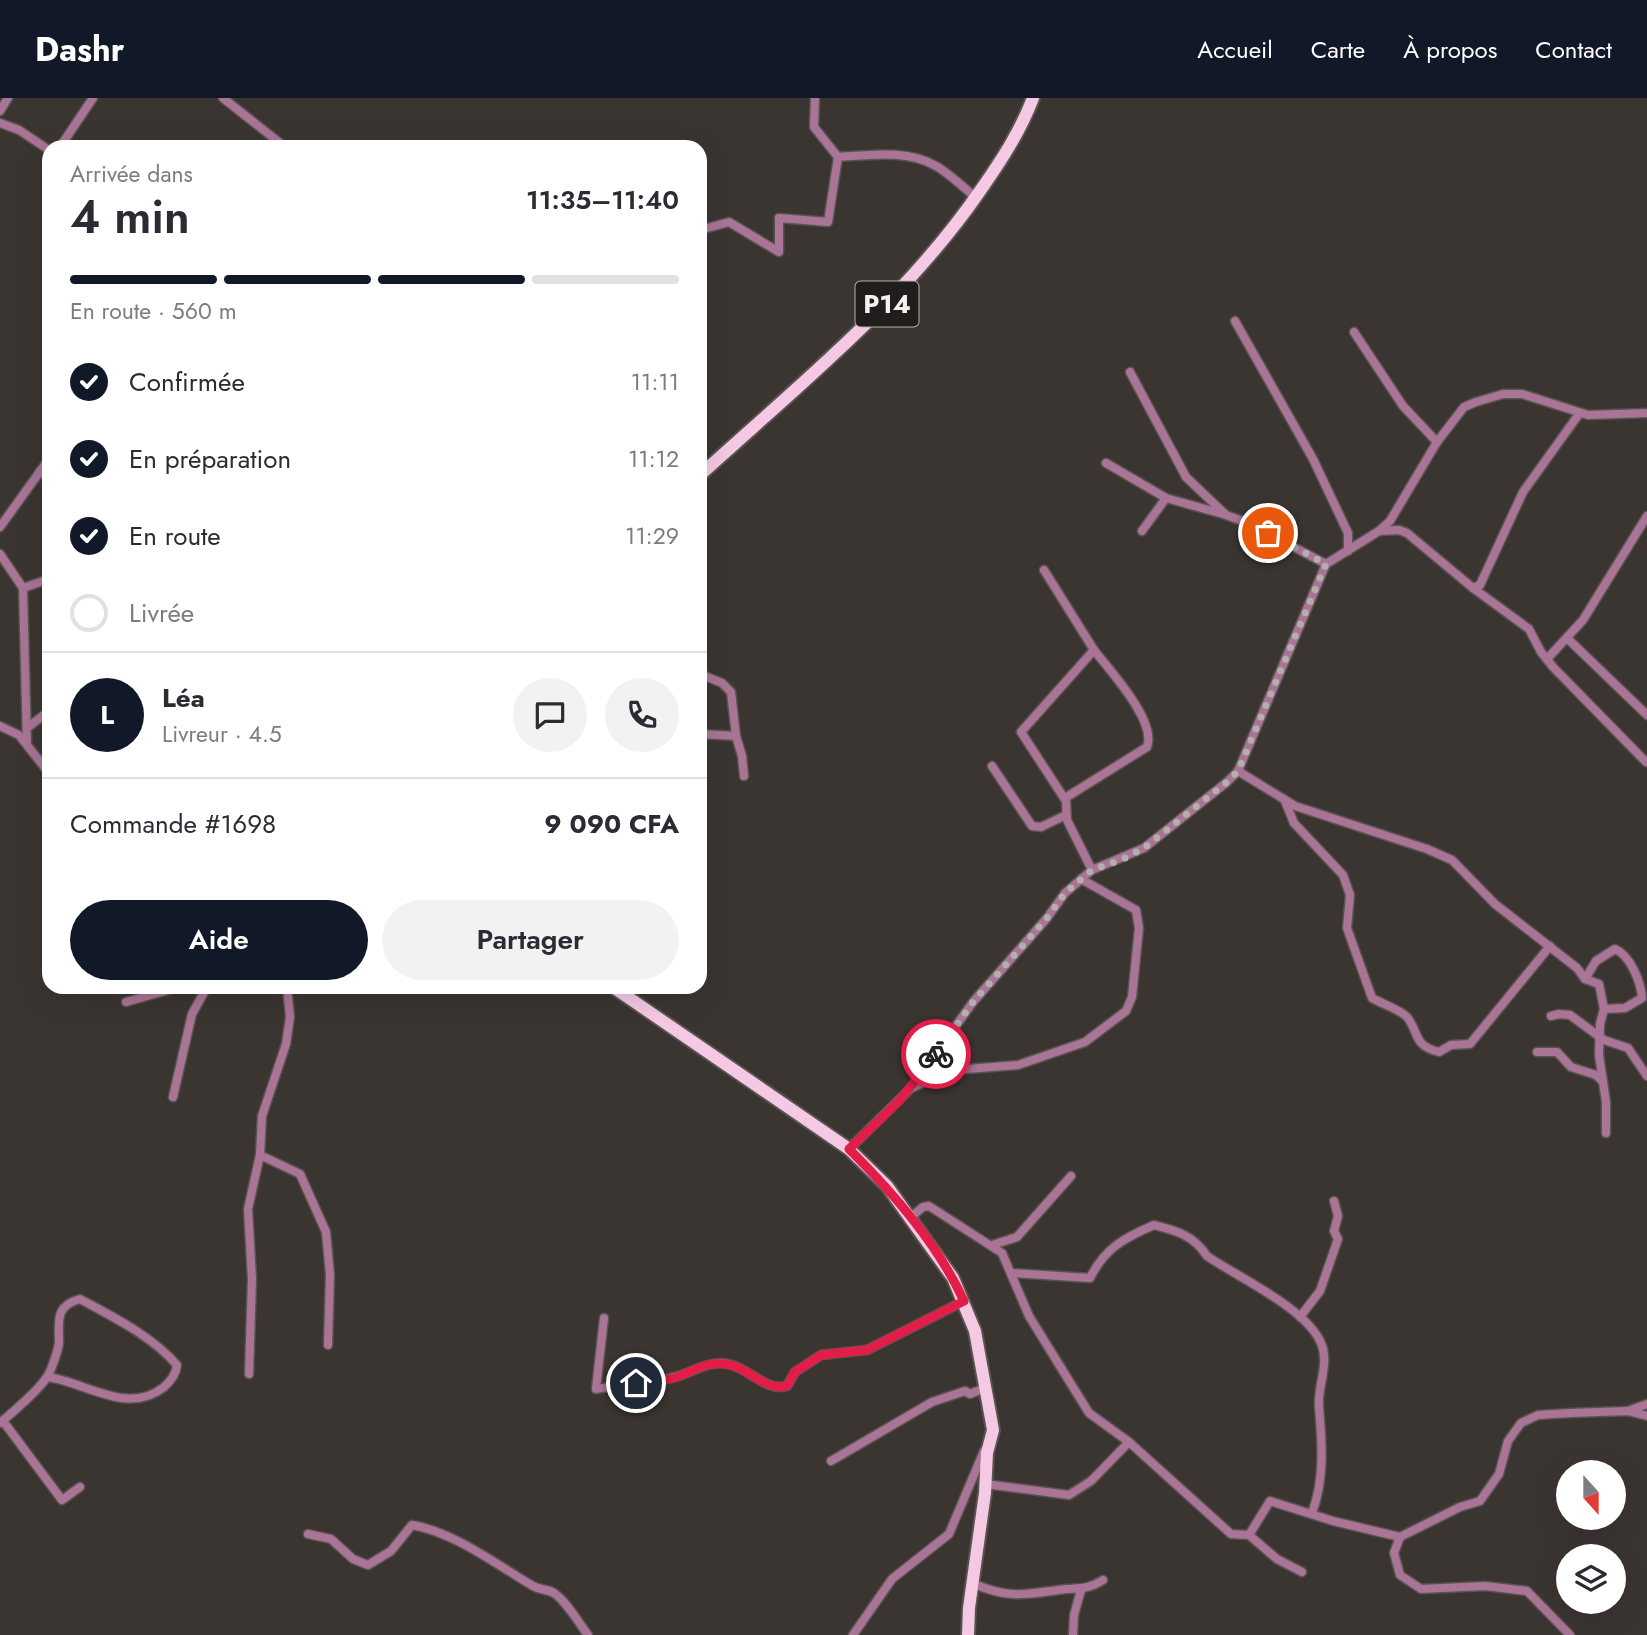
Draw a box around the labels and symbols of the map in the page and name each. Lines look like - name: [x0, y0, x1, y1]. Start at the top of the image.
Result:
- road number: P14: [856, 281, 918, 326]
- pin: [1238, 503, 1298, 563]
- courier: [901, 1019, 971, 1089]
- pin: [606, 1353, 666, 1413]
- north arrow: [1556, 1460, 1626, 1530]

